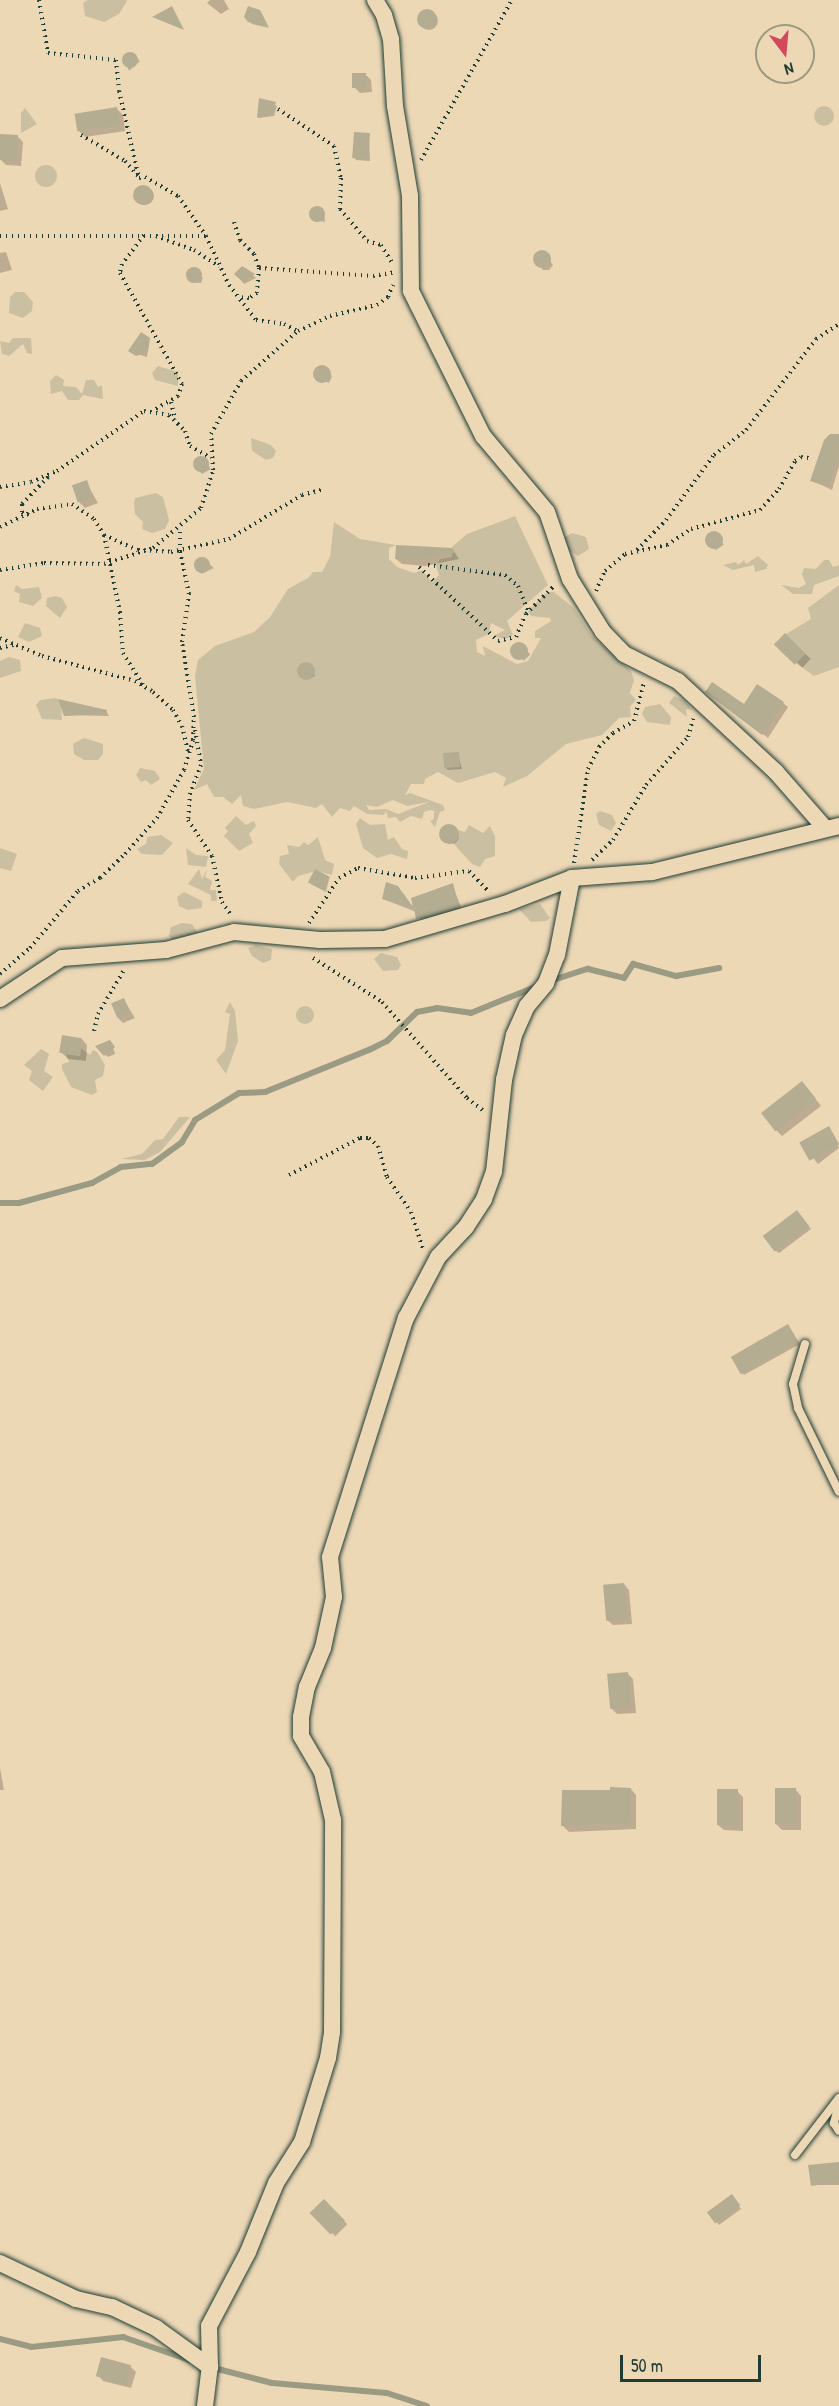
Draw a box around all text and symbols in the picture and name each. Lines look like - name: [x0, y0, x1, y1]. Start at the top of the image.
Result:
- north arrow: [755, 24, 815, 84]
- text: N: [782, 58, 797, 81]
- scale bar: [623, 2343, 764, 2381]
- text: 50 m: [631, 2353, 663, 2378]

